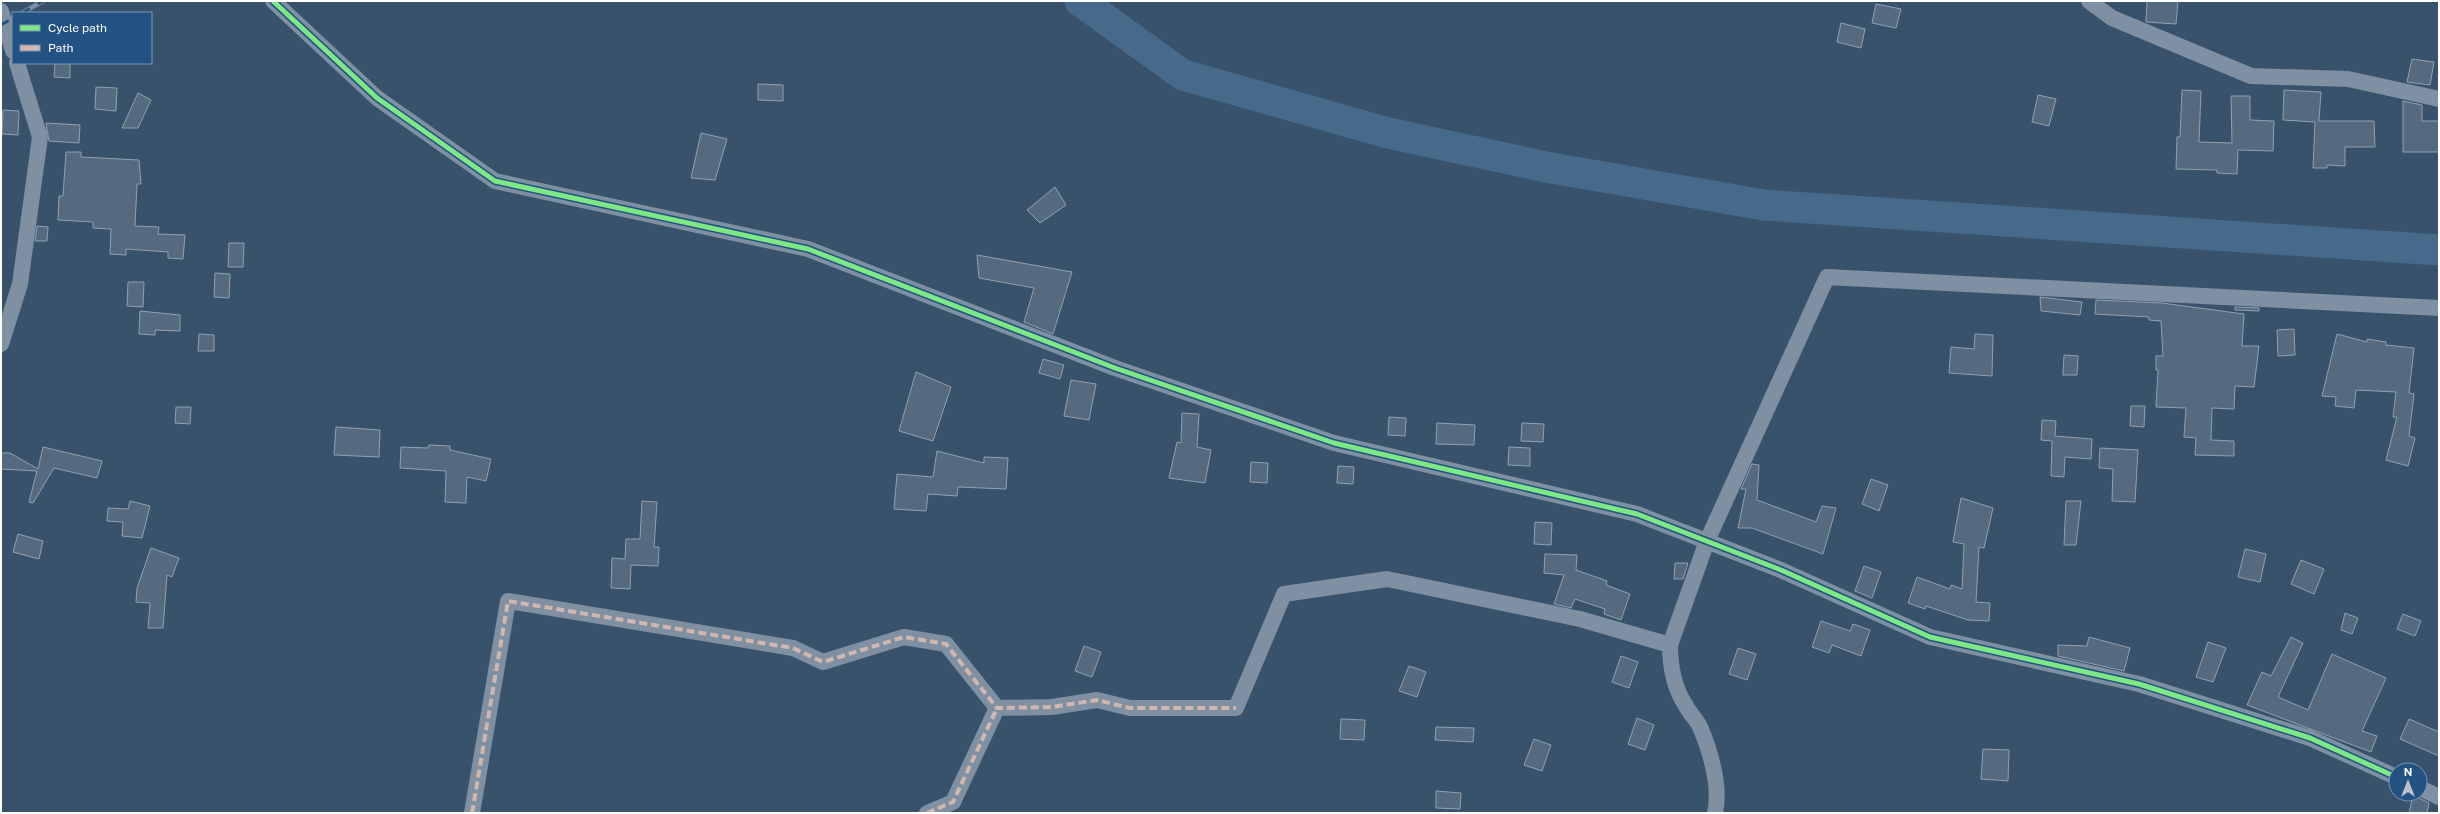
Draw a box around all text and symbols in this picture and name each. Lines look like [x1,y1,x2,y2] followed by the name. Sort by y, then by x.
[12,12,152,64] legend
[48,21,107,35] text: Cycle path
[48,41,74,55] text: Path
[2388,762,2428,802] north arrow
[2404,766,2412,778] text: N

